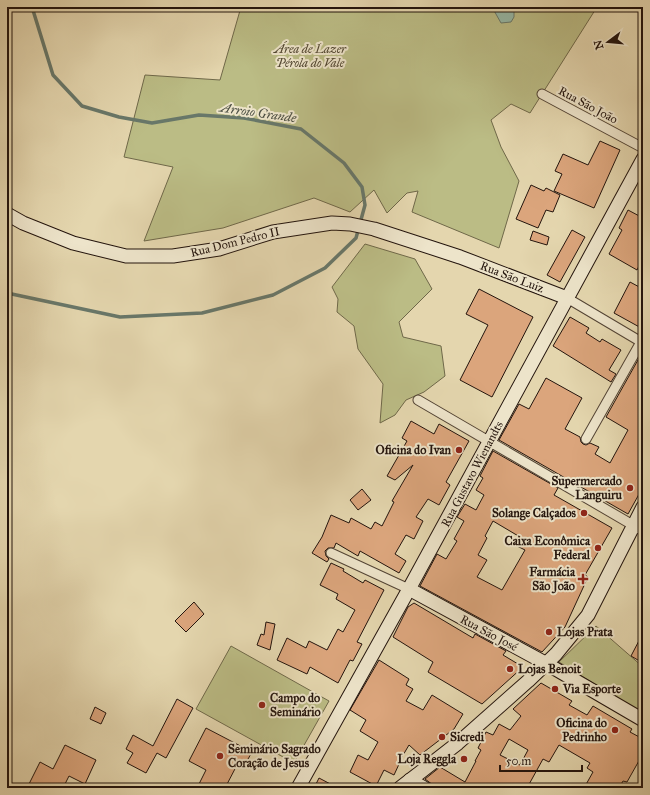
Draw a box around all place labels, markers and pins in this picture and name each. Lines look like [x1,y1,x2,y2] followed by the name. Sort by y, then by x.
[376,443,452,457] place label: Oficina do Ivan
[454,445,464,455] marker: Oficina do Ivan
[551,474,623,503] place label: Supermercado Languiru
[625,483,635,493] marker: Supermercado Languiru
[492,506,577,521] place label: Solange Calçados
[579,508,589,518] marker: Solange Calçados
[505,534,591,562] place label: Caixa Econômica Federal
[593,543,603,553] marker: Caixa Econômica Federal
[529,565,576,594] place label: Farmácia São João
[578,574,588,584] marker: Farmácia São João
[557,625,614,640] place label: Lojas Prata
[544,627,554,637] marker: Lojas Prata
[518,662,582,677] place label: Lojas Benoit
[505,664,515,674] marker: Lojas Benoit
[562,682,621,697] place label: Via Esporte
[550,684,560,694] marker: Via Esporte
[270,691,321,719] place label: Campo do Seminário
[257,700,267,710] marker: Campo do Seminário
[556,716,607,744] place label: Oficina do Pedrinho
[610,725,620,735] marker: Oficina do Pedrinho
[450,730,485,744] place label: Sicredi
[437,732,447,742] marker: Sicredi
[228,742,321,771] place label: Seminário Sagrado Coração de Jesus
[215,751,225,761] marker: Seminário Sagrado Coração de Jesus
[398,752,457,767] place label: Loja Reggla
[459,754,469,764] marker: Loja Reggla

